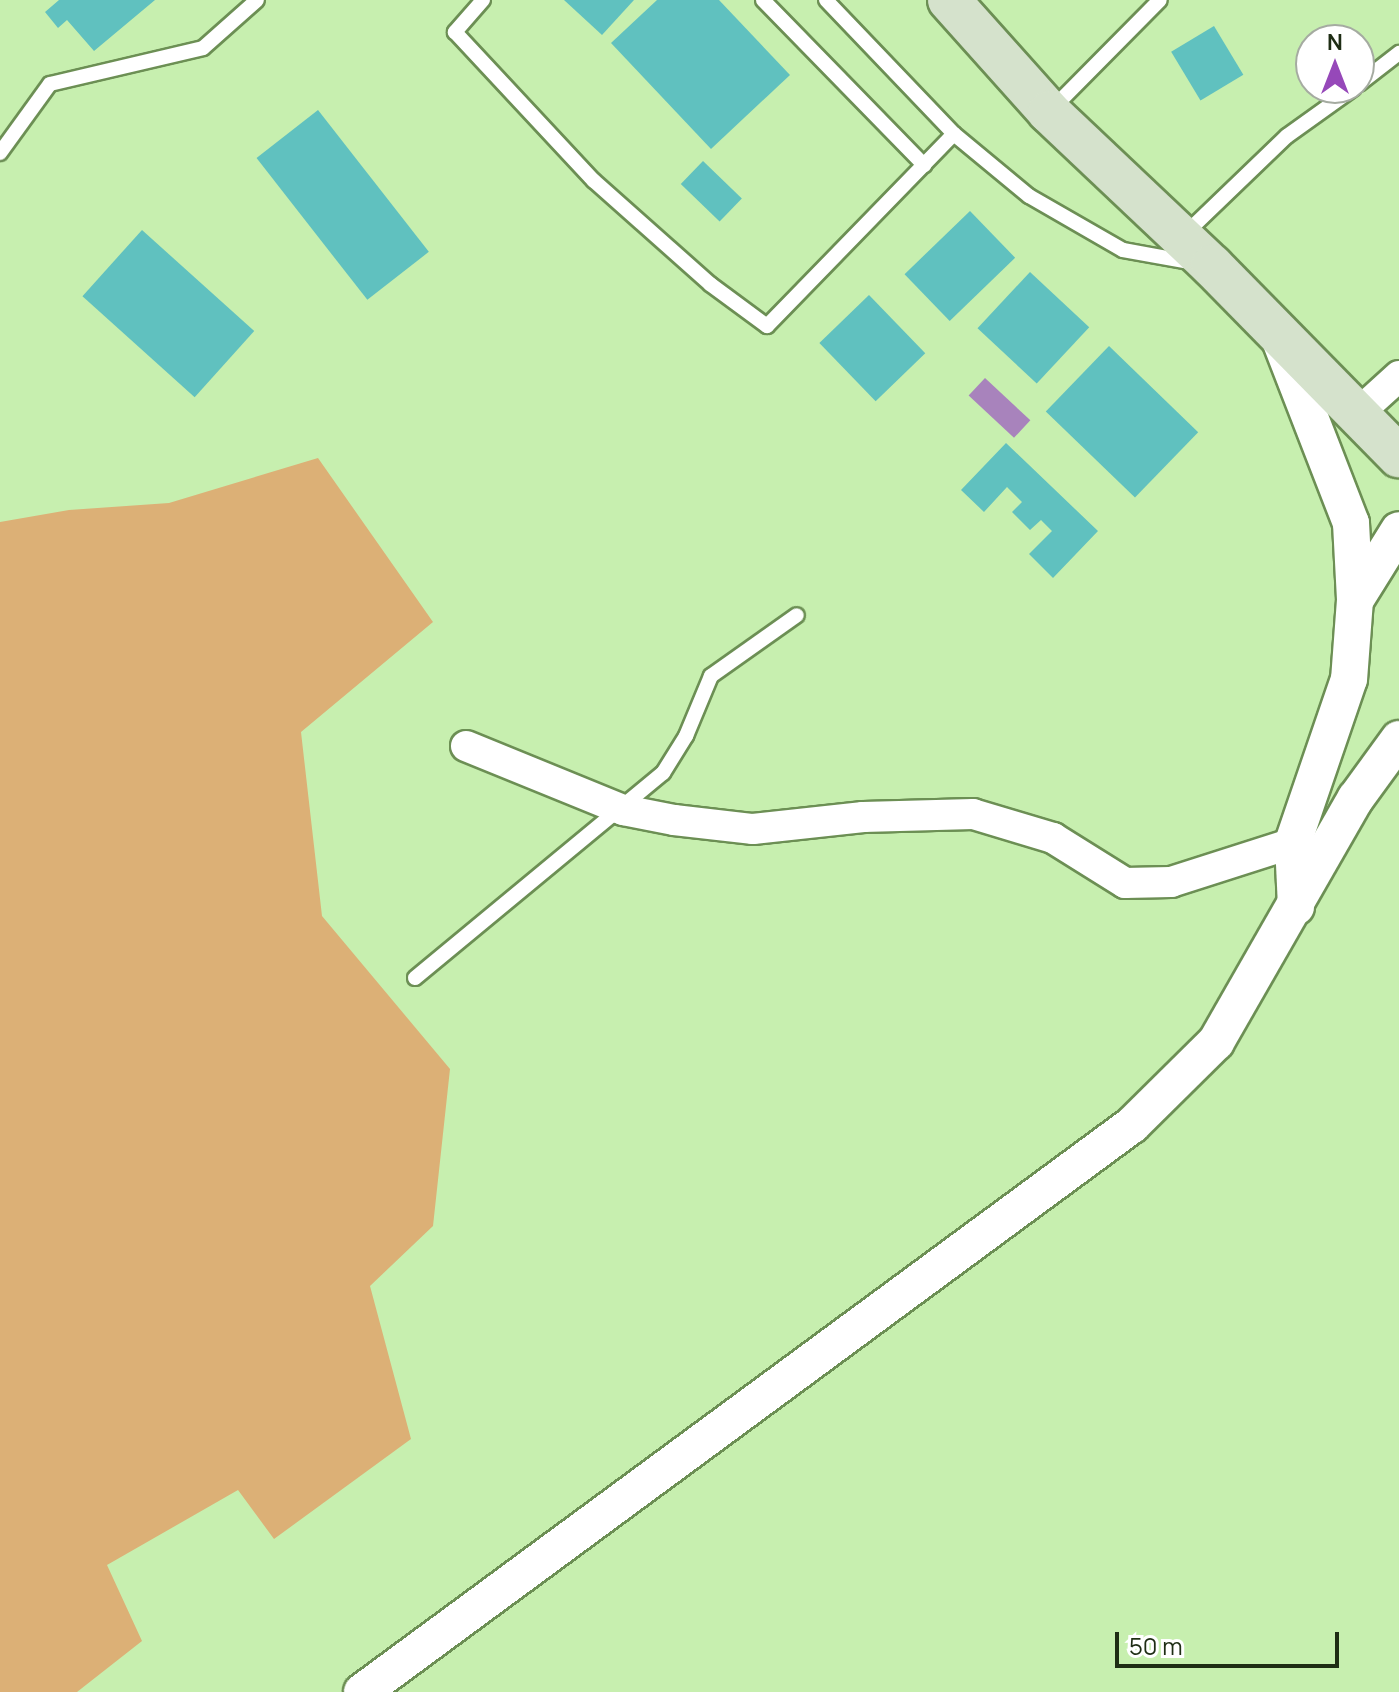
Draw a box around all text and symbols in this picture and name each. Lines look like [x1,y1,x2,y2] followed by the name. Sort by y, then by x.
[1295,24,1375,104] north arrow
[1327,27,1343,57] text: N
[1119,1616,1343,1666] scale bar
[1129,1629,1183,1662] text: 50 m

